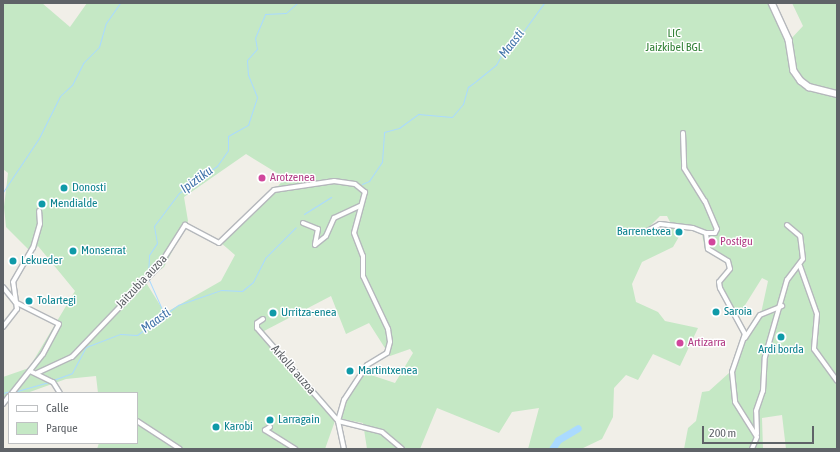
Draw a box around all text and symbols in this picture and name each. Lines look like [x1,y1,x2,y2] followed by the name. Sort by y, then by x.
[496,27,528,61] water label: Maasti
[646,27,702,55] park label: LIC Jaizkibel BGL
[178,163,216,197] water label: Ipiztiku
[270,171,315,185] place label: Arotzenea
[257,173,267,183] marker: Arotzenea
[72,181,106,195] place label: Donosti
[59,183,69,193] marker: Donosti
[50,197,98,211] place label: Mendialde
[37,199,47,209] marker: Mendialde
[617,225,671,239] place label: Barrenetxea
[674,227,684,237] marker: Barrenetxea
[720,235,753,249] place label: Postigu
[707,237,717,247] marker: Postigu
[81,244,126,258] place label: Monserrat
[68,246,78,256] marker: Monserrat
[113,252,171,312] street label: Jaitzubia auzoa
[21,254,62,268] place label: Lekueder
[8,256,18,266] marker: Lekueder
[37,294,76,308] place label: Tolartegi
[24,296,34,306] marker: Tolartegi
[138,305,174,337] water label: Maasti
[724,305,752,319] place label: Saroia
[281,306,337,320] place label: Urritza-enea
[711,307,721,317] marker: Saroia
[268,308,278,318] marker: Urritza-enea
[776,332,786,342] marker: Ardi borda
[688,336,726,350] place label: Artizarra
[675,338,685,348] marker: Artizarra
[268,342,318,398] street label: Arkolla auzoa
[758,343,804,357] place label: Ardi borda
[358,364,418,378] place label: Martintxenea
[345,366,355,376] marker: Martintxenea
[8,392,138,444] legend
[46,401,69,415] text: Calle
[278,413,320,427] place label: Larragain
[265,415,275,425] marker: Larragain
[704,418,816,444] scale bar
[224,420,253,434] place label: Karobi
[46,421,78,435] text: Parque
[211,422,221,432] marker: Karobi
[709,426,736,440] text: 200 m

